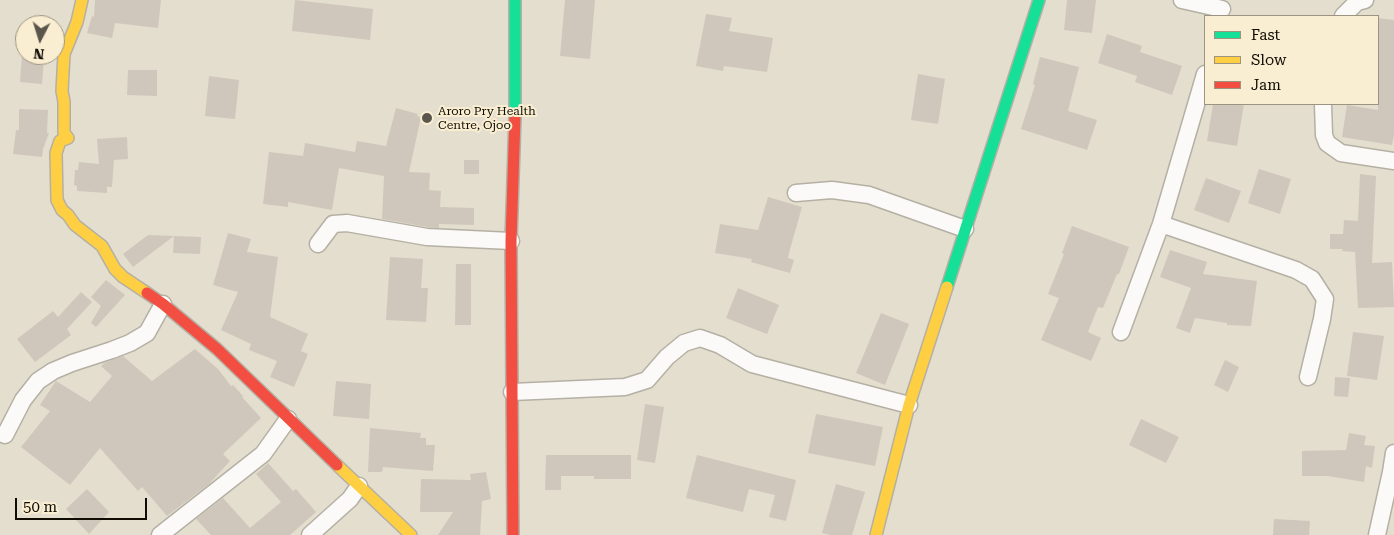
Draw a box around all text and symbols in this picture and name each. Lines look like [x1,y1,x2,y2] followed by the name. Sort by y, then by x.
[15,15,65,65] north arrow
[1204,15,1379,105] legend
[1251,26,1280,44] text: Fast
[33,46,45,62] text: N
[1251,51,1286,69] text: Slow
[1251,76,1281,94] text: Jam
[438,104,536,132] place label: Aroro Pry Health Centre, Ojoo
[420,111,434,125] marker: Aroro Pry Health Centre, Ojoo
[18,488,150,520] scale bar
[23,498,57,516] text: 50 m

